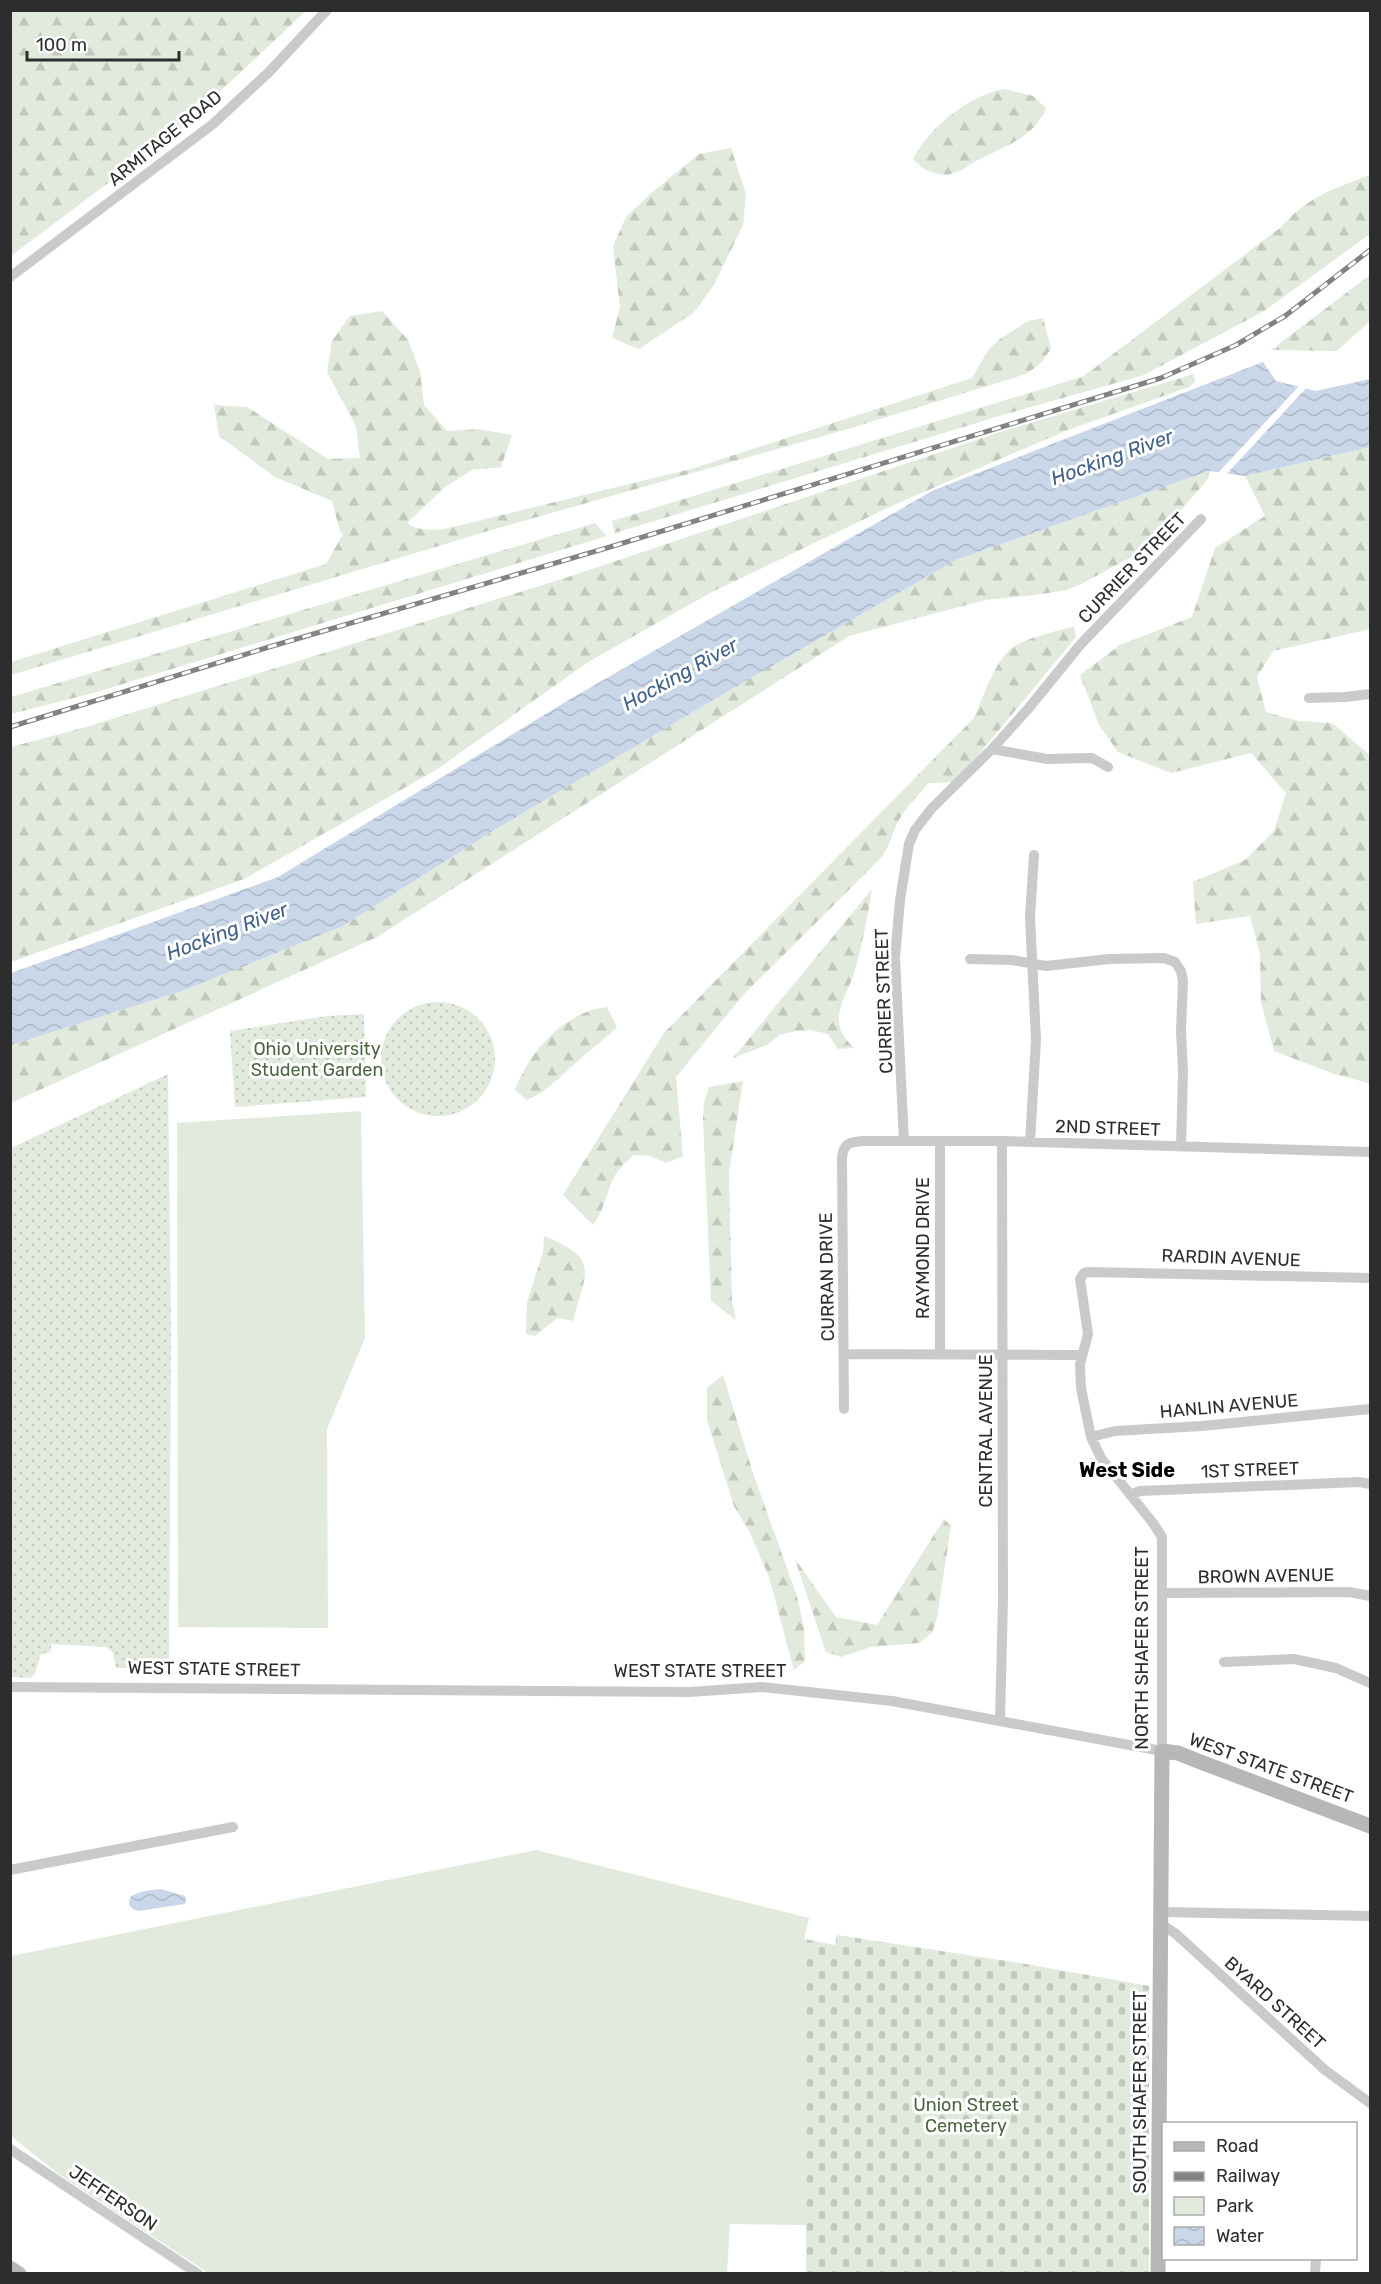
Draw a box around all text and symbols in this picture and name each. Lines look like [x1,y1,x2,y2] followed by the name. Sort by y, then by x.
[27,24,178,62] scale bar
[36,34,87,56] text: 100 m
[104,85,226,191] street label: ARMITAGE ROAD
[1048,423,1178,490] water label: Hocking River
[1073,508,1191,628] street label: CURRIER STREET
[618,632,743,716] water label: Hocking River
[163,896,292,965] water label: Hocking River
[870,928,898,1074] street label: CURRIER STREET
[251,1038,383,1081] park label: Ohio University Student Garden
[1055,1115,1161,1141] street label: 2ND STREET
[912,1177,934,1319] street label: RAYMOND DRIVE
[815,1212,839,1342] street label: CURRAN DRIVE
[1161,1245,1301,1271] street label: RARDIN AVENUE
[975,1354,997,1508] street label: CENTRAL AVENUE
[1159,1389,1299,1423] street label: HANLIN AVENUE
[1200,1457,1300,1483] street label: 1ST STREET
[1079,1458,1175,1482] district label: West Side
[1131,1546,1153,1750] street label: NORTH SHAFER STREET
[1198,1564,1334,1588] street label: BROWN AVENUE
[127,1656,301,1682] street label: WEST STATE STREET
[614,1660,786,1682] street label: WEST STATE STREET
[1186,1728,1356,1808] street label: WEST STATE STREET
[1220,1952,1330,2054] street label: BYARD STREET
[1129,1991,1151,2193] street label: SOUTH SHAFER STREET
[913,2094,1019,2137] park label: Union Street Cemetery
[1162,2122,1357,2260] legend
[1216,2135,1259,2157] text: Road
[65,2160,161,2236] street label: JEFFERSON
[1216,2165,1280,2187] text: Railway
[1216,2195,1254,2217] text: Park
[1216,2225,1264,2247] text: Water

